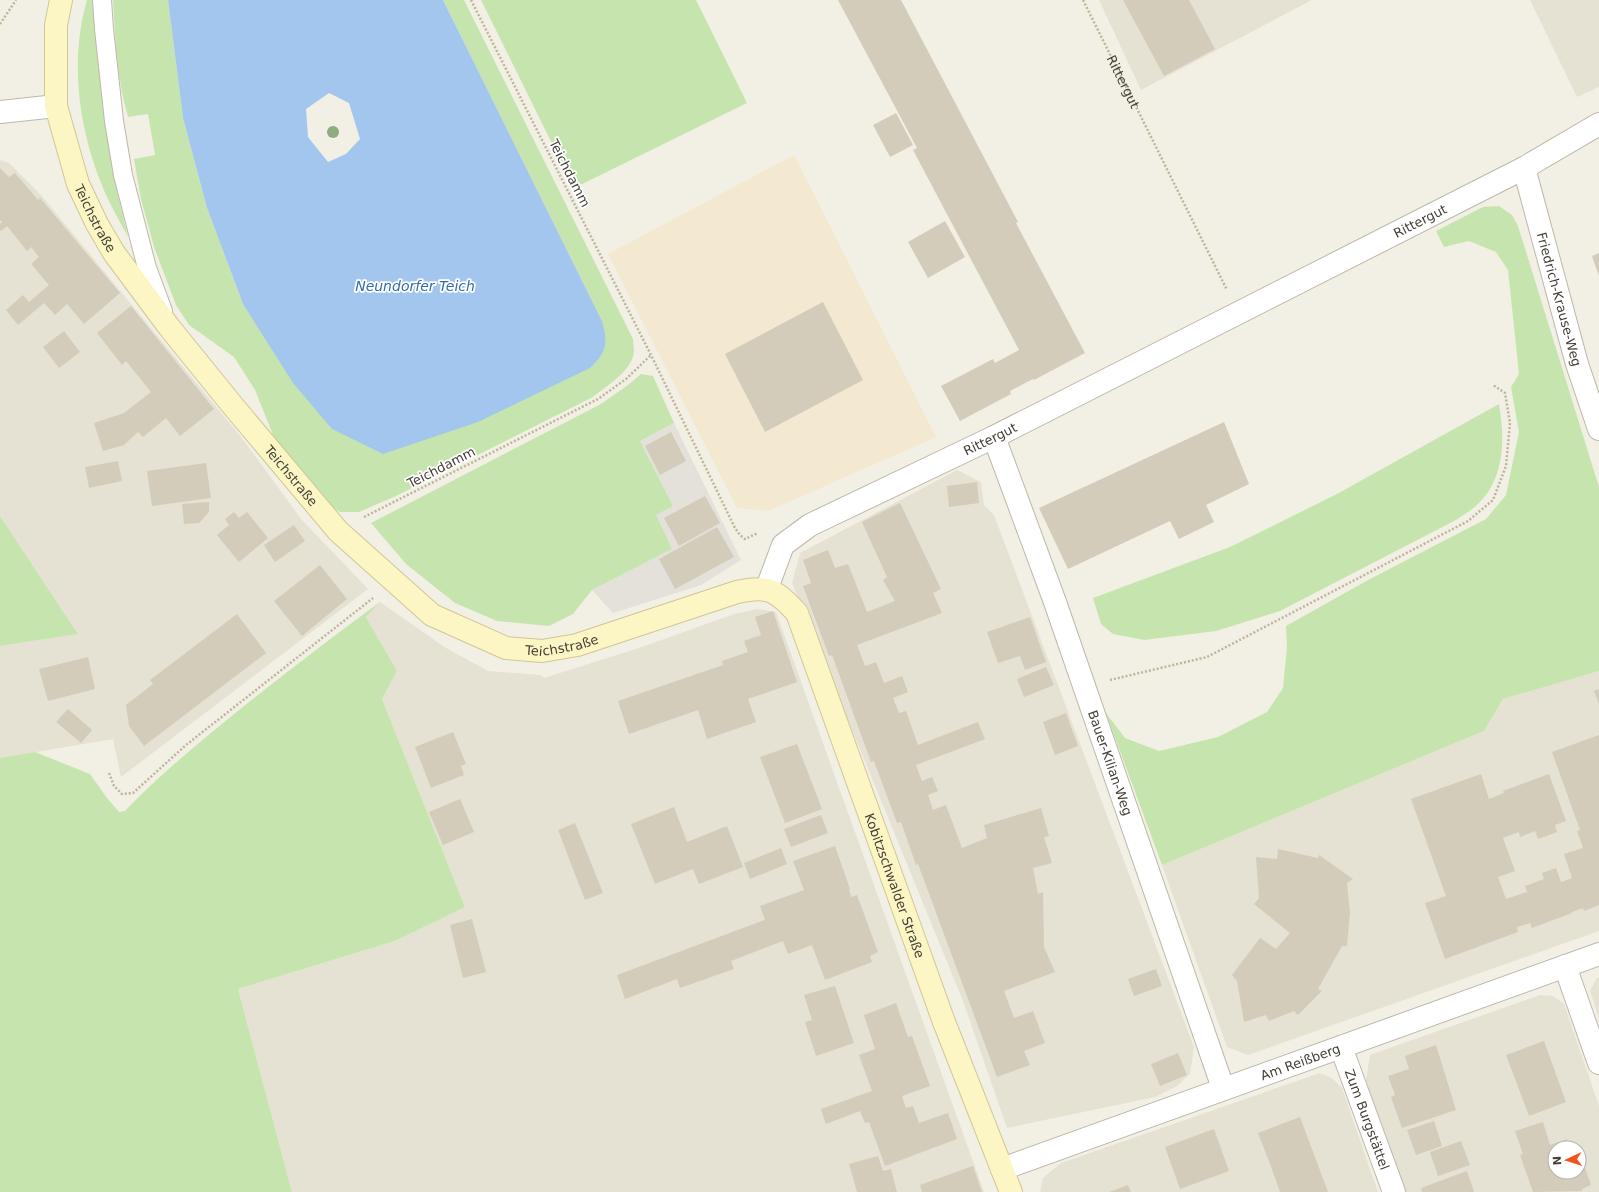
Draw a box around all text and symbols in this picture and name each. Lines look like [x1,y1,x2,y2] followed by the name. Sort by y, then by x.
[1103,53,1143,111] street label: Rittergut
[546,136,593,210] street label: Teichdamm
[71,181,119,255] street label: Teichstraße
[1391,202,1449,241] street label: Rittergut
[1534,231,1584,368] street label: Friedrich-Krause-Weg
[355,278,475,294] water label: Neundorfer Teich
[961,420,1019,459] street label: Rittergut
[261,442,321,509] street label: Teichstraße
[404,444,478,491] street label: Teichdamm
[524,631,600,659] street label: Teichstraße
[1085,708,1135,818] street label: Bauer-Kilian-Weg
[862,811,927,960] street label: Kobitzschwalder Straße
[1259,1041,1342,1083] street label: Am Reißberg
[1342,1067,1392,1172] street label: Zum Burgstättel
[1547,1140,1587,1180] north arrow
[1551,1156,1564,1166] text: N

